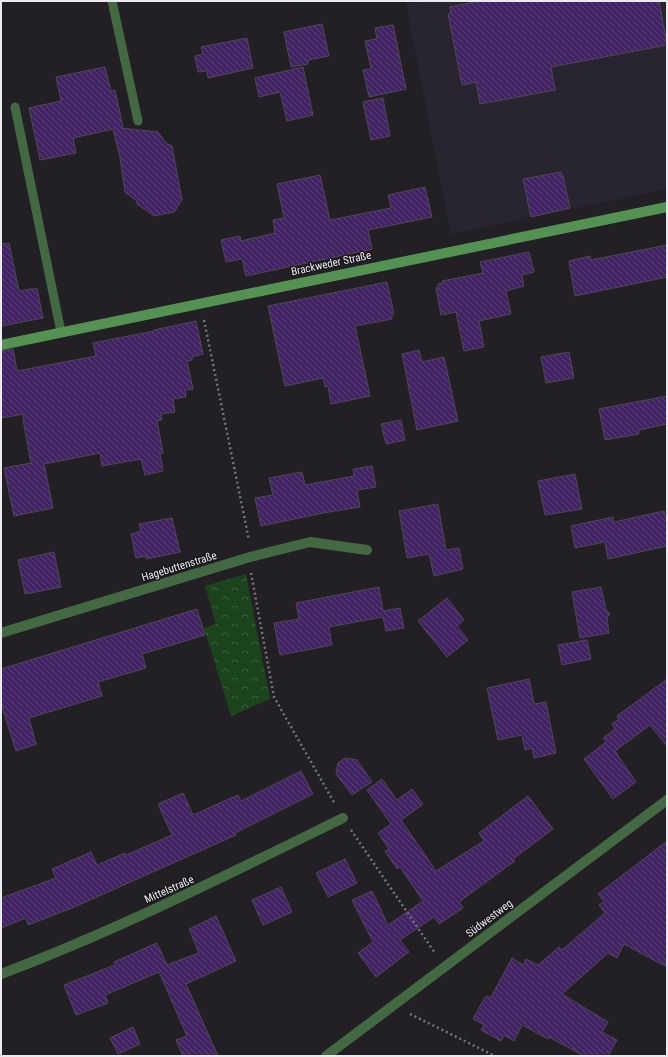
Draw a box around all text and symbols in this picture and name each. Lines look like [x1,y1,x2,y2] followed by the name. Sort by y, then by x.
[290,249,372,278] street label: Brackweder Straße
[140,549,218,584] street label: Hagebuttenstraße
[143,873,196,906] street label: Mittelstraße
[464,897,515,940] street label: Südwestweg

